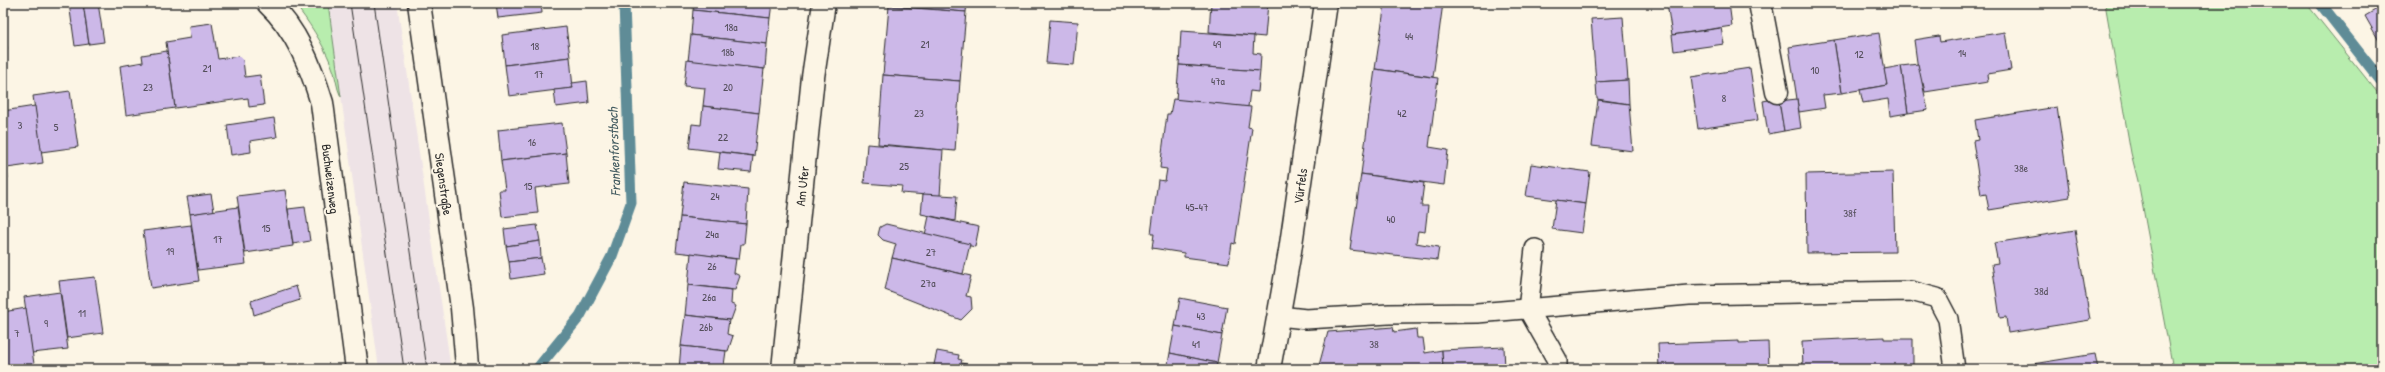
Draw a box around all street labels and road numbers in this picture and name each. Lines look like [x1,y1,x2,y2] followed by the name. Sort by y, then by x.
[318,143,344,215] street label: Buchweizenweg
[431,152,457,216] street label: Siegenstraße
[791,165,813,207] street label: Am Ufer
[1289,167,1311,205] street label: Vürfels

